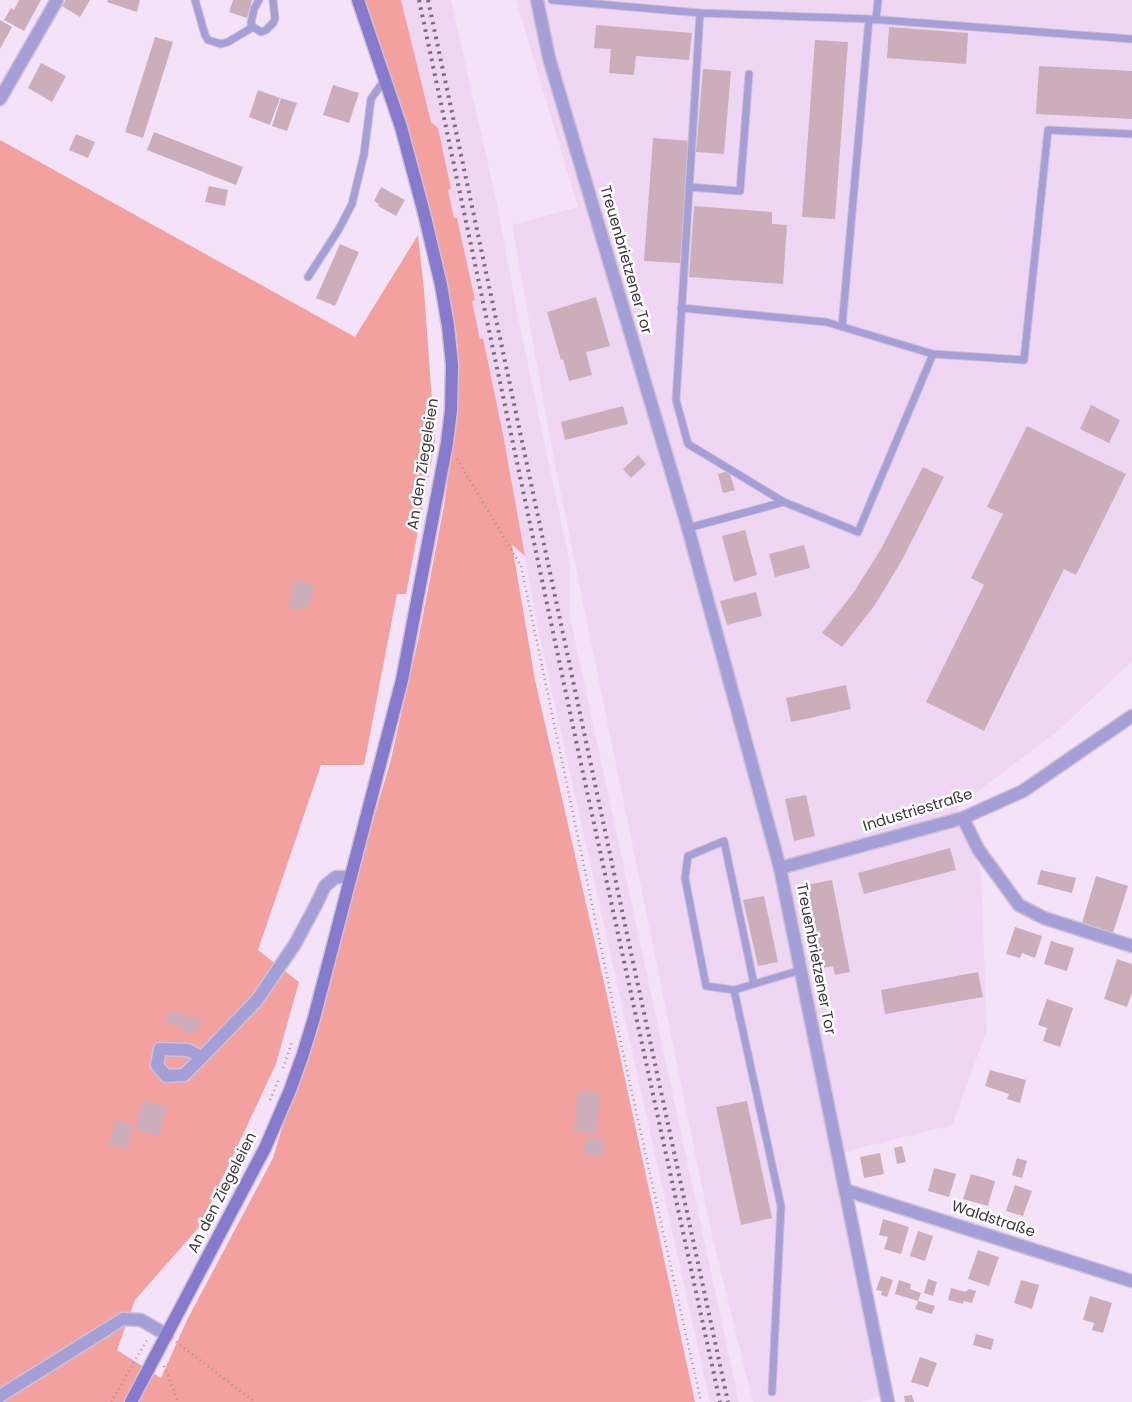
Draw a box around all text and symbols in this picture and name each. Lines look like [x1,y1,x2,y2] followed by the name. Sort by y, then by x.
[595,184,655,336] street label: Treuenbrietzener Tor
[405,397,443,531] street label: An den Ziegeleien
[861,786,975,836] street label: Industriestraße
[792,882,838,1036] street label: Treuenbrietzener Tor
[185,1130,261,1256] street label: An den Ziegeleien
[949,1198,1037,1242] street label: Waldstraße

